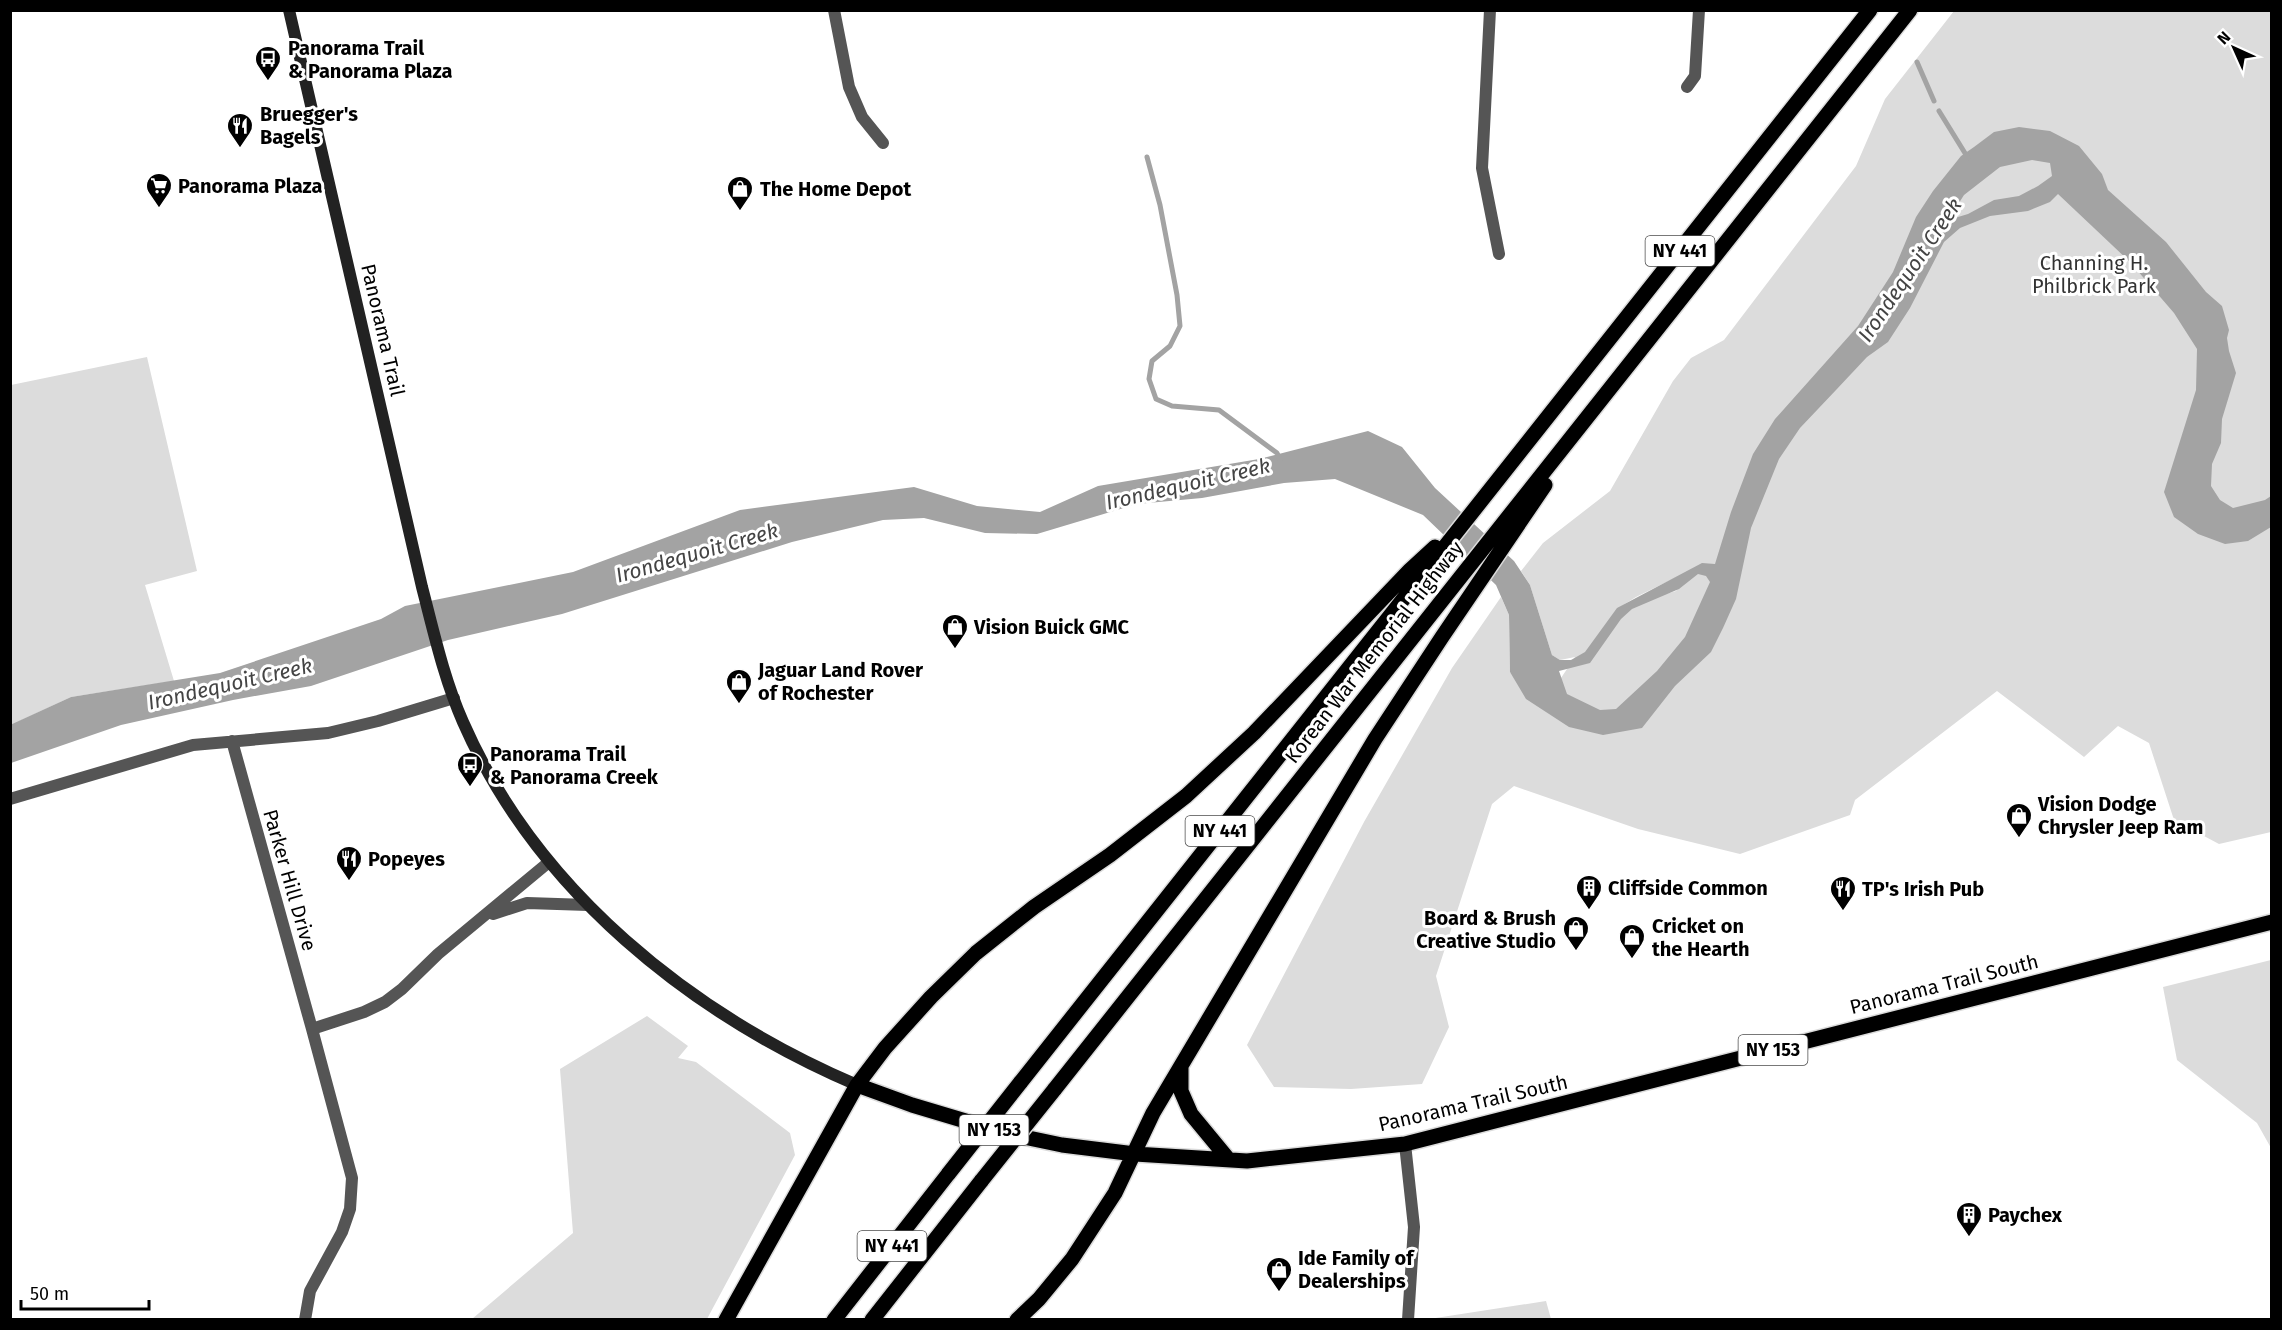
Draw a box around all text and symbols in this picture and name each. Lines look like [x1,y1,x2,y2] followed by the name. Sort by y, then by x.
[2204,18,2264,78] north arrow
[2213,27,2234,48] text: N
[288,36,452,83] place label: Panorama Trail & Panorama Plaza
[253,44,283,82] bus stop icon: Panorama Trail & Panorama Plaza
[260,102,358,149] place label: Bruegger's Bagels
[225,111,255,149] restaurant icon: Bruegger's Bagels
[144,171,174,209] supermarket icon: Panorama Plaza
[178,174,322,198] place label: Panorama Plaza
[725,174,755,212] shop icon: The Home Depot
[760,177,911,201] place label: The Home Depot
[1852,193,1968,347] water label: Irondequoit Creek
[1646,236,1714,266] road number: NY 441
[2032,251,2157,298] park label: Channing H. Philbrick Park
[356,261,410,399] street label: Panorama Trail
[1103,452,1273,516] water label: Irondequoit Creek
[613,517,781,589] water label: Irondequoit Creek
[1280,536,1468,768] street label: Korean War Memorial Highway
[940,612,970,650] shop icon: Vision Buick GMC
[973,615,1129,639] place label: Vision Buick GMC
[145,652,315,716] water label: Irondequoit Creek
[757,658,924,705] place label: Jaguar Land Rover of Rochester
[724,667,754,705] shop icon: Jaguar Land Rover of Rochester
[490,742,659,789] place label: Panorama Trail & Panorama Creek
[455,750,485,788] bus stop icon: Panorama Trail & Panorama Creek
[2037,792,2203,839] place label: Vision Dodge Chrysler Jeep Ram
[2004,801,2034,839] shop icon: Vision Dodge Chrysler Jeep Ram
[258,806,322,954] street label: Parker Hill Drive
[1186,816,1254,846] road number: NY 441
[334,844,364,882] restaurant icon: Popeyes
[368,847,445,871] place label: Popeyes
[1574,873,1604,911] building icon: Cliffside Common
[1828,874,1858,912] restaurant icon: TP's Irish Pub
[1608,876,1768,900] place label: Cliffside Common
[1862,877,1984,901] place label: TP's Irish Pub
[1416,906,1556,953] place label: Board & Brush Creative Studio
[1561,914,1591,952] shop icon: Board & Brush Creative Studio
[1652,914,1749,961] place label: Cricket on the Hearth
[1617,922,1647,960] shop icon: Cricket on the Hearth
[1847,949,2041,1019] street label: Panorama Trail South
[1738,1035,1808,1065] road number: NY 153
[1376,1070,1570,1136] street label: Panorama Trail South
[960,1115,1028,1145] road number: NY 153
[1954,1200,1984,1238] building icon: Paychex
[1988,1203,2063,1227] place label: Paychex
[858,1231,926,1261] road number: NY 441
[1298,1246,1415,1293] place label: Ide Family of Dealerships
[1264,1255,1294,1293] shop icon: Ide Family of Dealerships
[21,1273,148,1311] scale bar
[30,1283,69,1305] text: 50 m

